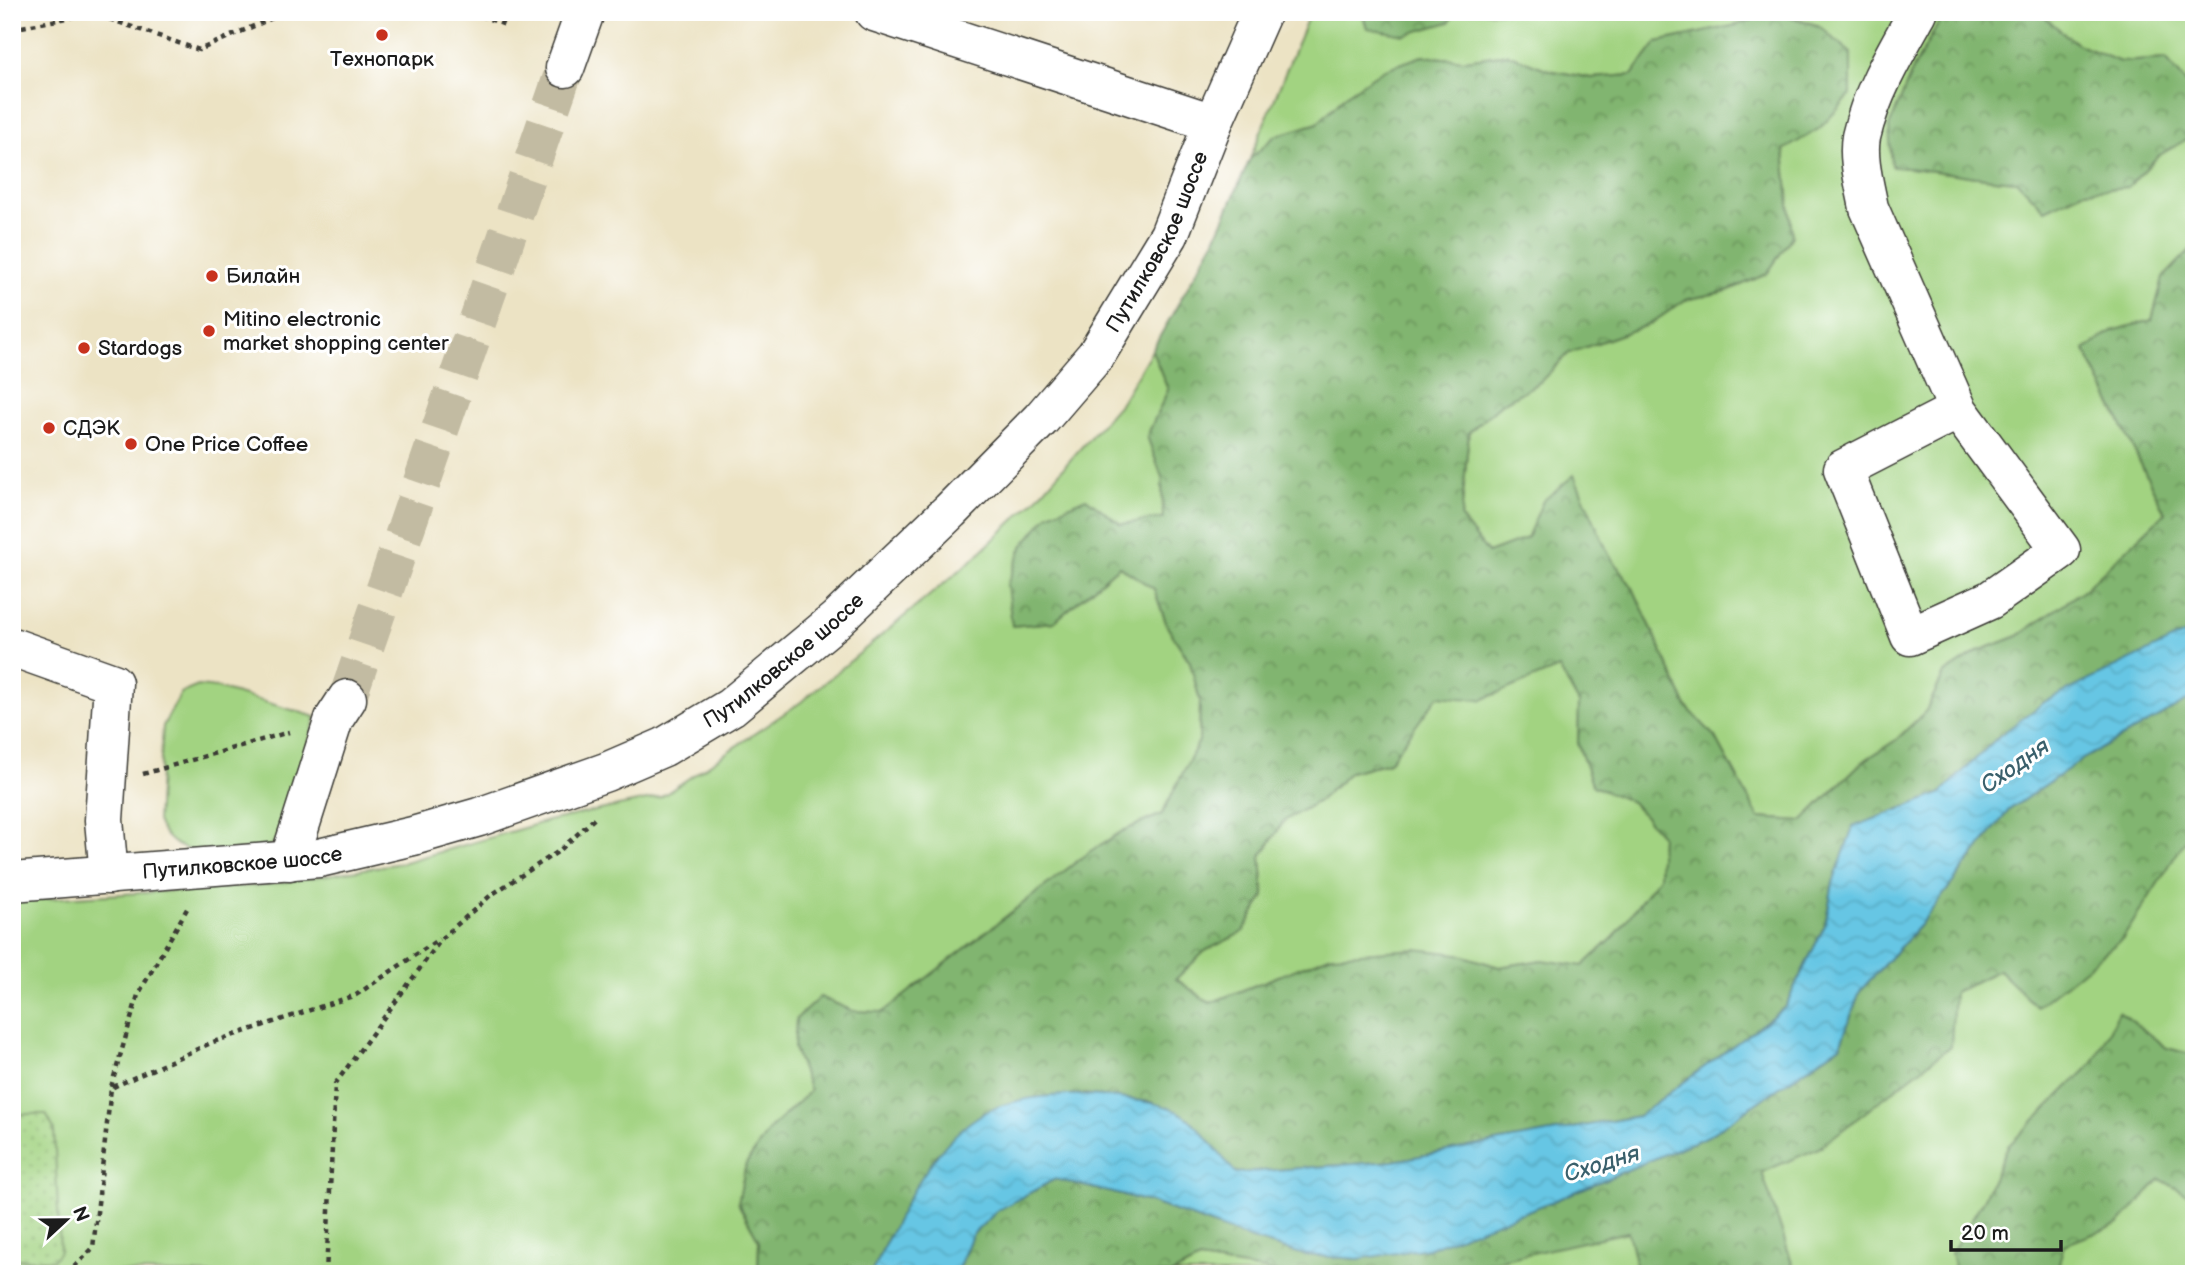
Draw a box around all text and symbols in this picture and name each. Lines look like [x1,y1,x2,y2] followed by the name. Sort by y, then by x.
[374,27,390,43] marker: Технопарк
[330,47,434,72] place label: Технопарк
[1100,147,1213,337] street label: Путилковское шоссе
[226,264,301,289] place label: Билайн
[204,268,220,284] marker: Билайн
[223,307,449,356] place label: Mitino electronic market shopping center
[201,323,217,339] marker: Mitino electronic market shopping center
[98,336,182,361] place label: Stardogs
[76,340,92,356] marker: Stardogs
[63,416,120,441] place label: СДЭК
[41,420,57,436] marker: СДЭК
[145,432,308,457] place label: One Price Coffee
[123,436,139,452] marker: One Price Coffee
[698,587,869,733] street label: Путилковское шоссе
[1975,732,2055,800] water label: Сходня
[141,840,345,884] street label: Путилковское шоссе
[1561,1139,1644,1189] water label: Сходня
[32,1184,102,1254] north arrow
[67,1203,94,1225] text: N
[1951,1209,2061,1253] scale bar
[1961,1221,2009,1246] text: 20 m

